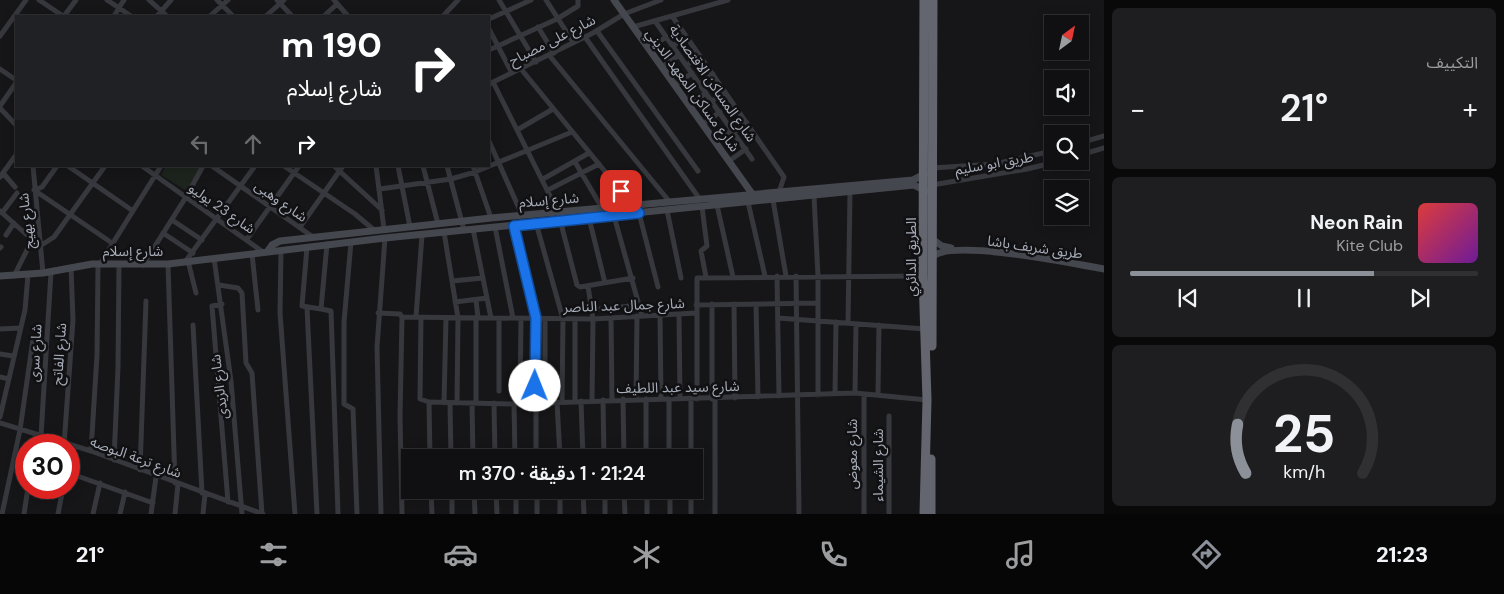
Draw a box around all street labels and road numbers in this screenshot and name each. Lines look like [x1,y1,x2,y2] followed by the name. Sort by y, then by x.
[506,10,599,71] street label: شارع على مصباح
[664,21,760,147] street label: شارع المساكن الاقتصادية
[640,25,744,157] street label: شارع مساكن المعهد الديني
[953,147,1035,181] street label: طريق ابو سليم
[250,176,311,227] street label: شارع وهبى
[184,178,259,239] street label: شارع 23 يوليو
[518,188,580,214] street label: شارع إسلام
[14,192,40,250] street label: شارع بهيج
[902,218,922,296] street label: الطريق الدائري
[986,231,1084,264] street label: طريق شريف باشا
[103,242,163,262] street label: شارع إسلام
[562,294,685,318] street label: شارع جمال عبد الناصر
[48,322,72,386] street label: شارع الفاتح
[24,323,48,383] street label: شارع سرى
[206,353,234,421] street label: شارع الزيدى
[616,377,740,399] street label: شارع سيد عبد اللطيف
[843,419,863,489] street label: شارع معوض
[869,428,889,502] street label: شارع الشيماء
[87,432,184,484] street label: شارع ترعة البوصه

